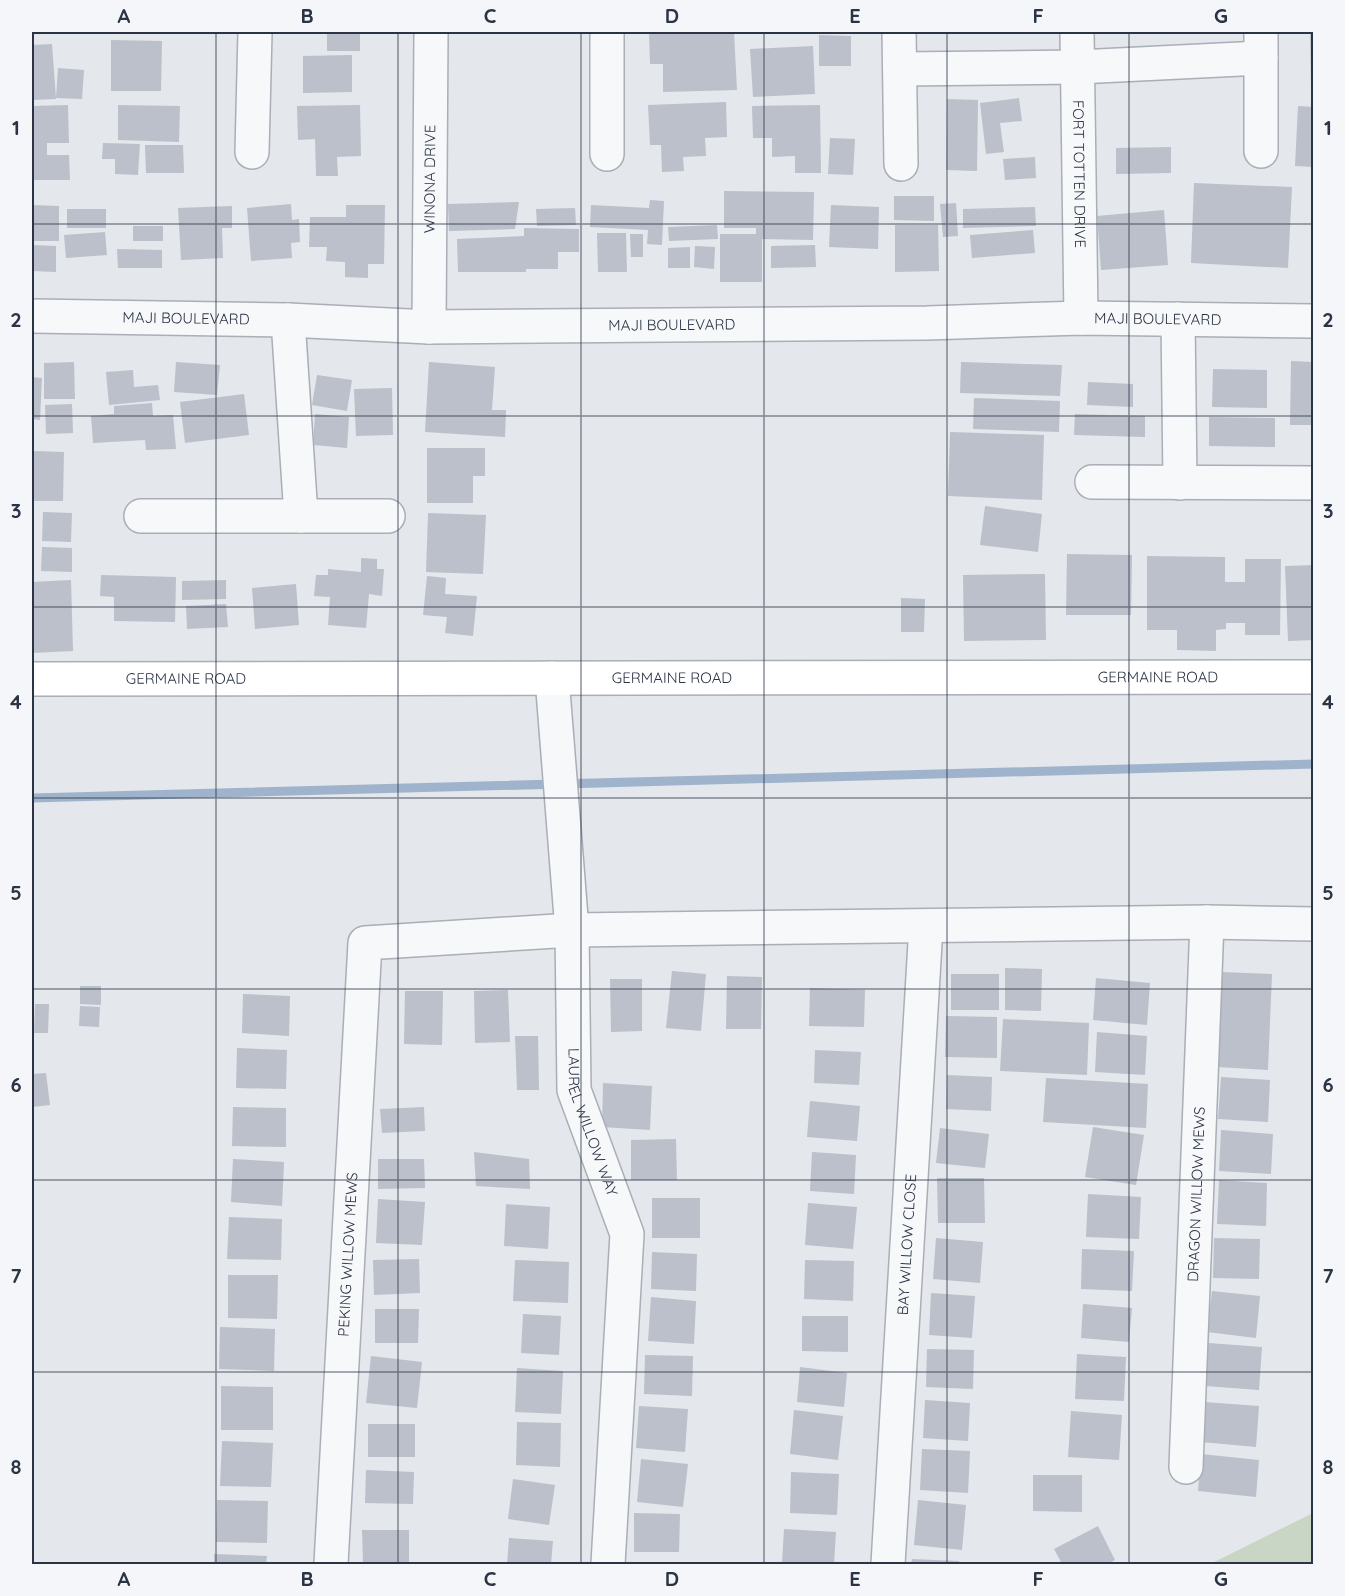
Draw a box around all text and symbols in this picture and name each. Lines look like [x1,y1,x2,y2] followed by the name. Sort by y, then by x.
[118,3,131,28] text: A
[300,3,314,28] text: B
[484,3,497,28] text: C
[665,3,679,28] text: D
[849,3,861,28] text: E
[1032,3,1044,28] text: F
[1214,3,1228,28] text: G
[1069,100,1090,248] street label: FORT TOTTEN DRIVE
[12,115,20,140] text: 1
[1324,115,1332,140] text: 1
[420,125,439,233] street label: WINONA DRIVE
[10,307,22,332] text: 2
[122,307,250,328] street label: MAJI BOULEVARD
[1322,307,1334,332] text: 2
[1094,308,1222,329] street label: MAJI BOULEVARD
[608,315,736,335] street label: MAJI BOULEVARD
[11,498,21,523] text: 3
[1323,498,1333,523] text: 3
[1098,667,1218,686] street label: GERMAINE ROAD
[612,668,732,687] street label: GERMAINE ROAD
[126,669,246,688] street label: GERMAINE ROAD
[10,689,22,714] text: 4
[1322,689,1334,714] text: 4
[10,880,22,905] text: 5
[1322,880,1334,905] text: 5
[564,1048,622,1199] street label: LAUREL WILLOW WAY
[10,1072,22,1097] text: 6
[1322,1072,1334,1097] text: 6
[1183,1106,1209,1282] street label: DRAGON WILLOW MEWS
[333,1172,361,1337] street label: PEKING WILLOW MEWS
[893,1173,920,1316] street label: BAY WILLOW CLOSE
[11,1263,22,1288] text: 7
[1323,1263,1334,1288] text: 7
[11,1454,22,1479] text: 8
[1323,1454,1334,1479] text: 8
[118,1566,131,1591] text: A
[300,1566,314,1591] text: B
[484,1566,497,1591] text: C
[665,1566,679,1591] text: D
[849,1566,861,1591] text: E
[1032,1566,1044,1591] text: F
[1214,1566,1228,1591] text: G

